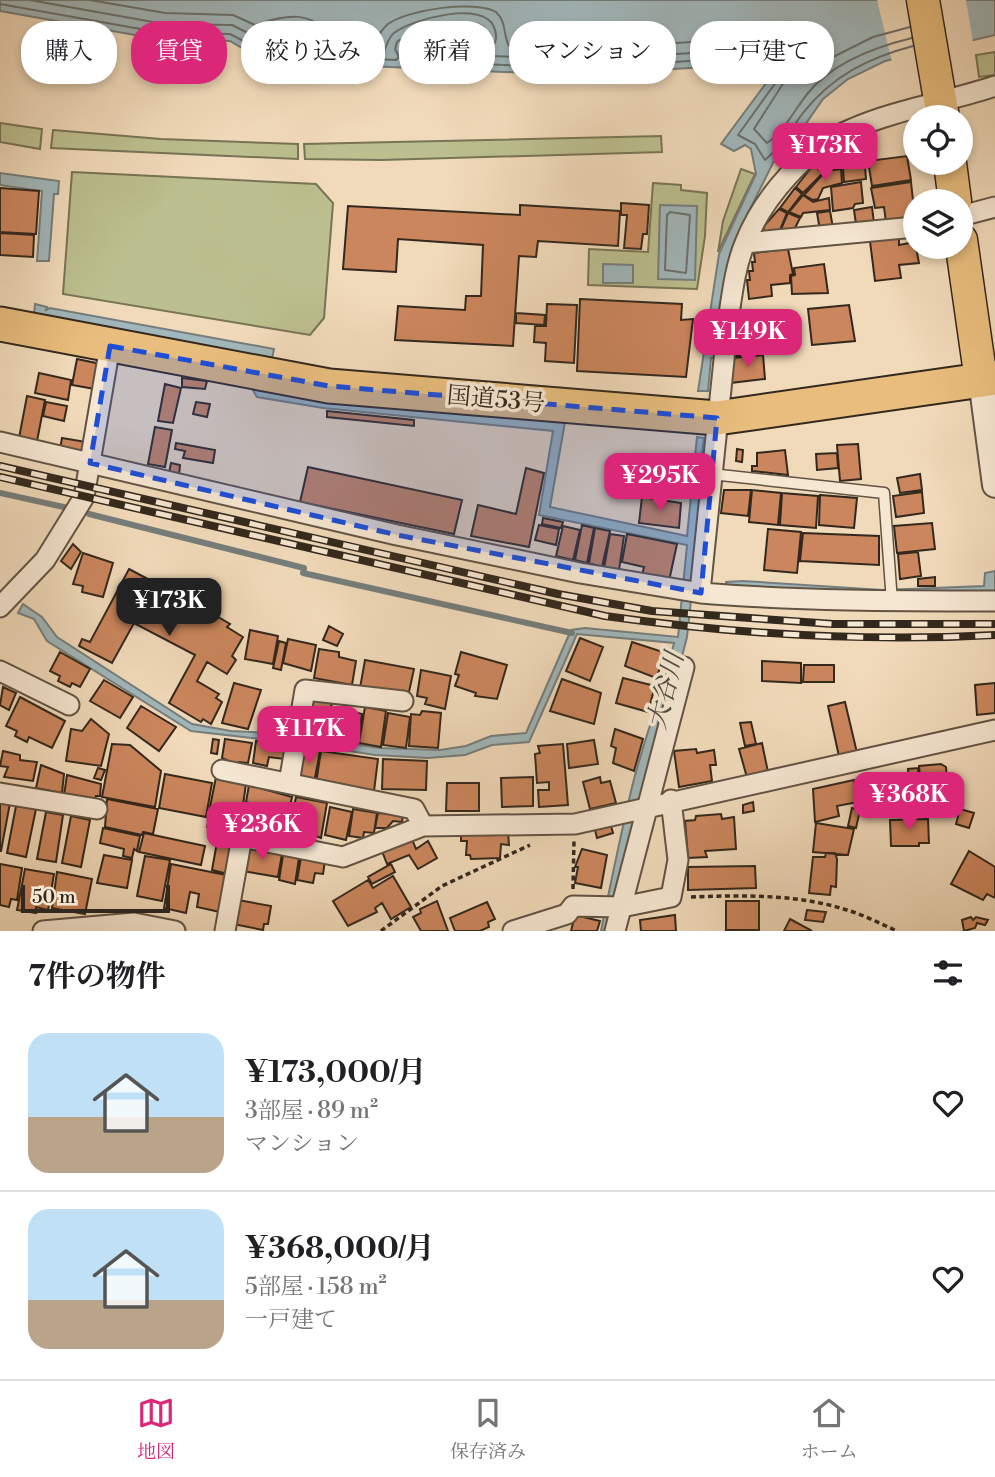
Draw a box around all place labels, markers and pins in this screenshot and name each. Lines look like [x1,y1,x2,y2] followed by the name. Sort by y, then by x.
[776,124,874,183] pin: ¥173K
[699,310,797,369] pin: ¥149K
[611,454,709,513] pin: ¥295K
[120,578,218,638] pin: ¥173K
[260,706,358,766] pin: ¥117K
[860,772,958,832] pin: ¥368K
[213,802,311,862] pin: ¥236K

